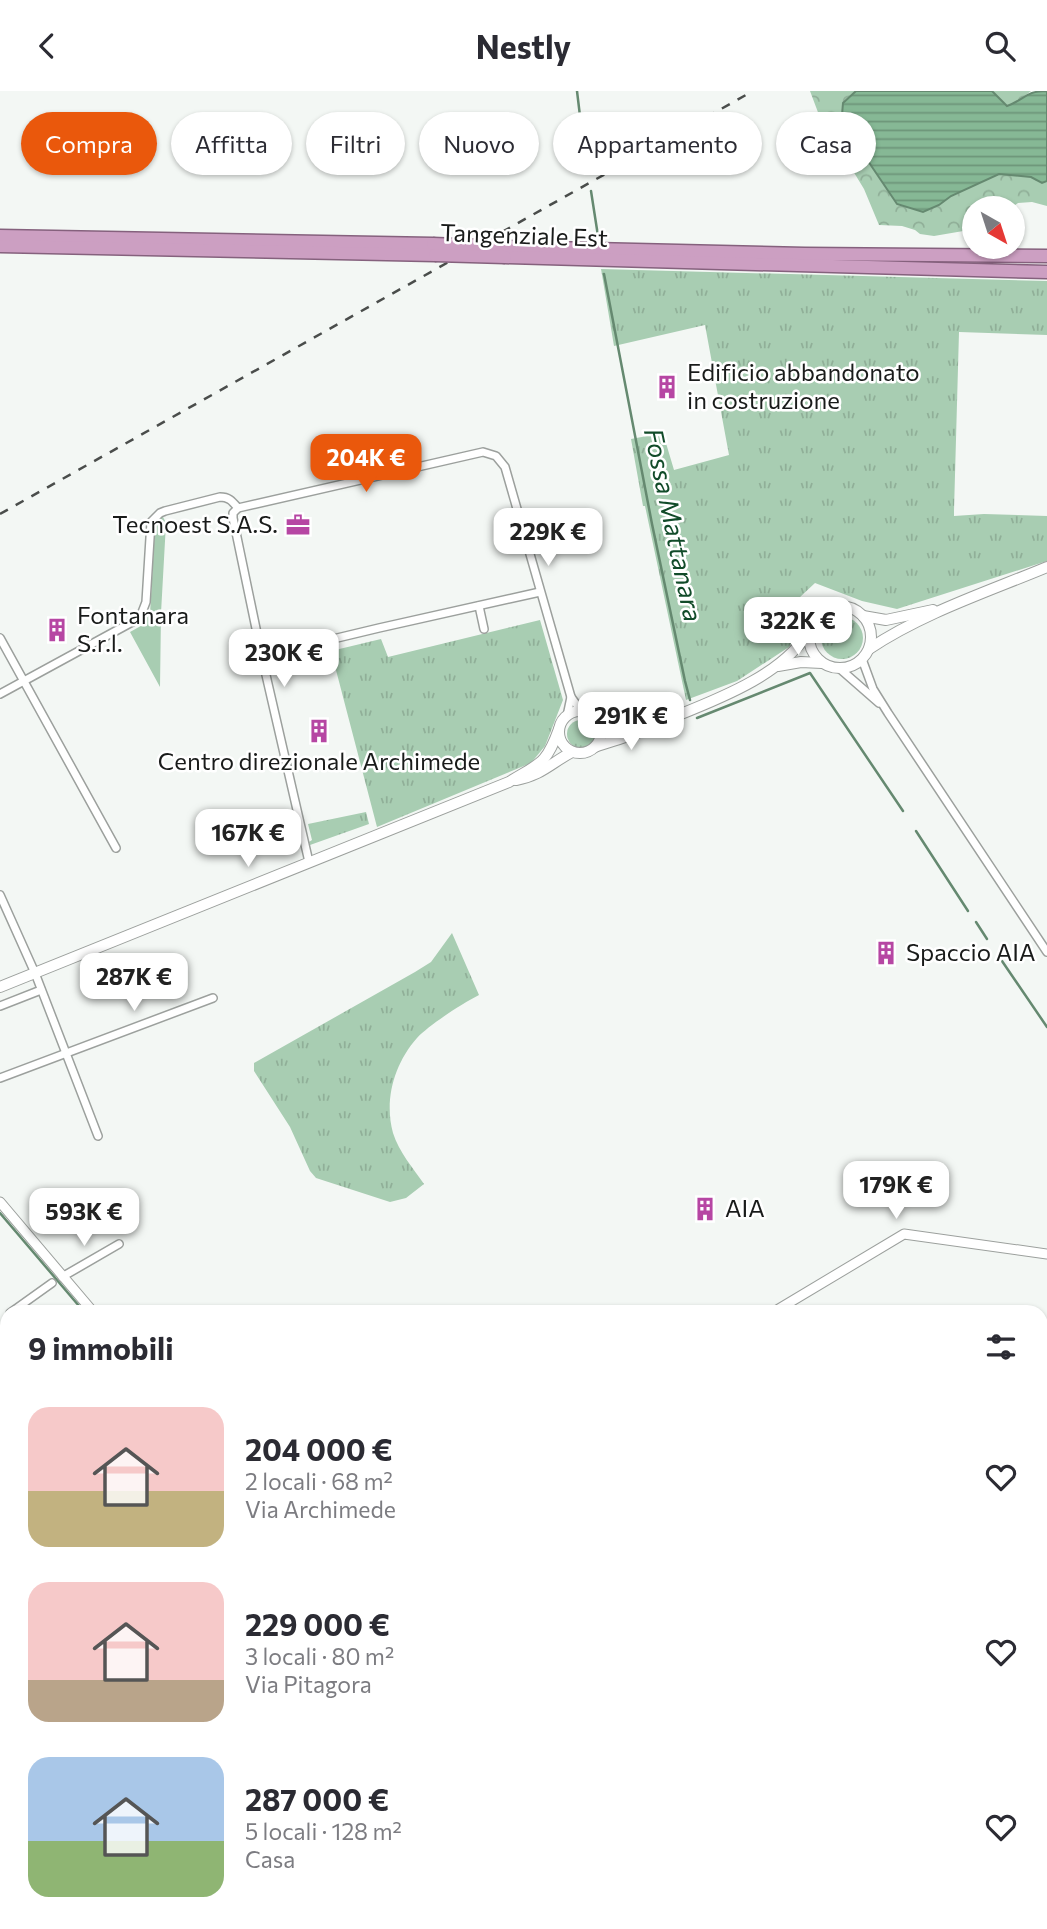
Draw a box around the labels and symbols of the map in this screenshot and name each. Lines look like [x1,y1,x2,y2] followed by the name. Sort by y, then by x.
[962,196,1026,259] north arrow
[440,217,609,252] street label: Tangenziale Est
[687,357,920,414] place label: Edificio abbandonato in costruzione
[653,373,681,401] building icon: Edificio abbandonato in costruzione
[639,425,710,624] water label: Fossa Mattanara
[309,435,423,494] pin: 204K €
[112,509,278,538] place label: Tecnoest S.A.S.
[491,509,605,568] pin: 229K €
[284,511,312,539] office icon: Tecnoest S.A.S.
[741,597,855,657] pin: 322K €
[77,600,189,657] place label: Fontanara S.r.l.
[43,616,71,644] building icon: Fontanara S.r.l.
[227,629,341,689] pin: 230K €
[574,693,688,752] pin: 291K €
[305,717,333,745] building icon: Centro direzionale Archimede
[158,746,480,775] place label: Centro direzionale Archimede
[191,809,305,869] pin: 167K €
[906,937,1036,966] place label: Spaccio AIA
[872,939,900,967] building icon: Spaccio AIA
[77,953,191,1013] pin: 287K €
[839,1161,953,1221] pin: 179K €
[27,1189,141,1248] pin: 593K €
[725,1193,765,1222] place label: AIA
[691,1195,719,1223] building icon: AIA

